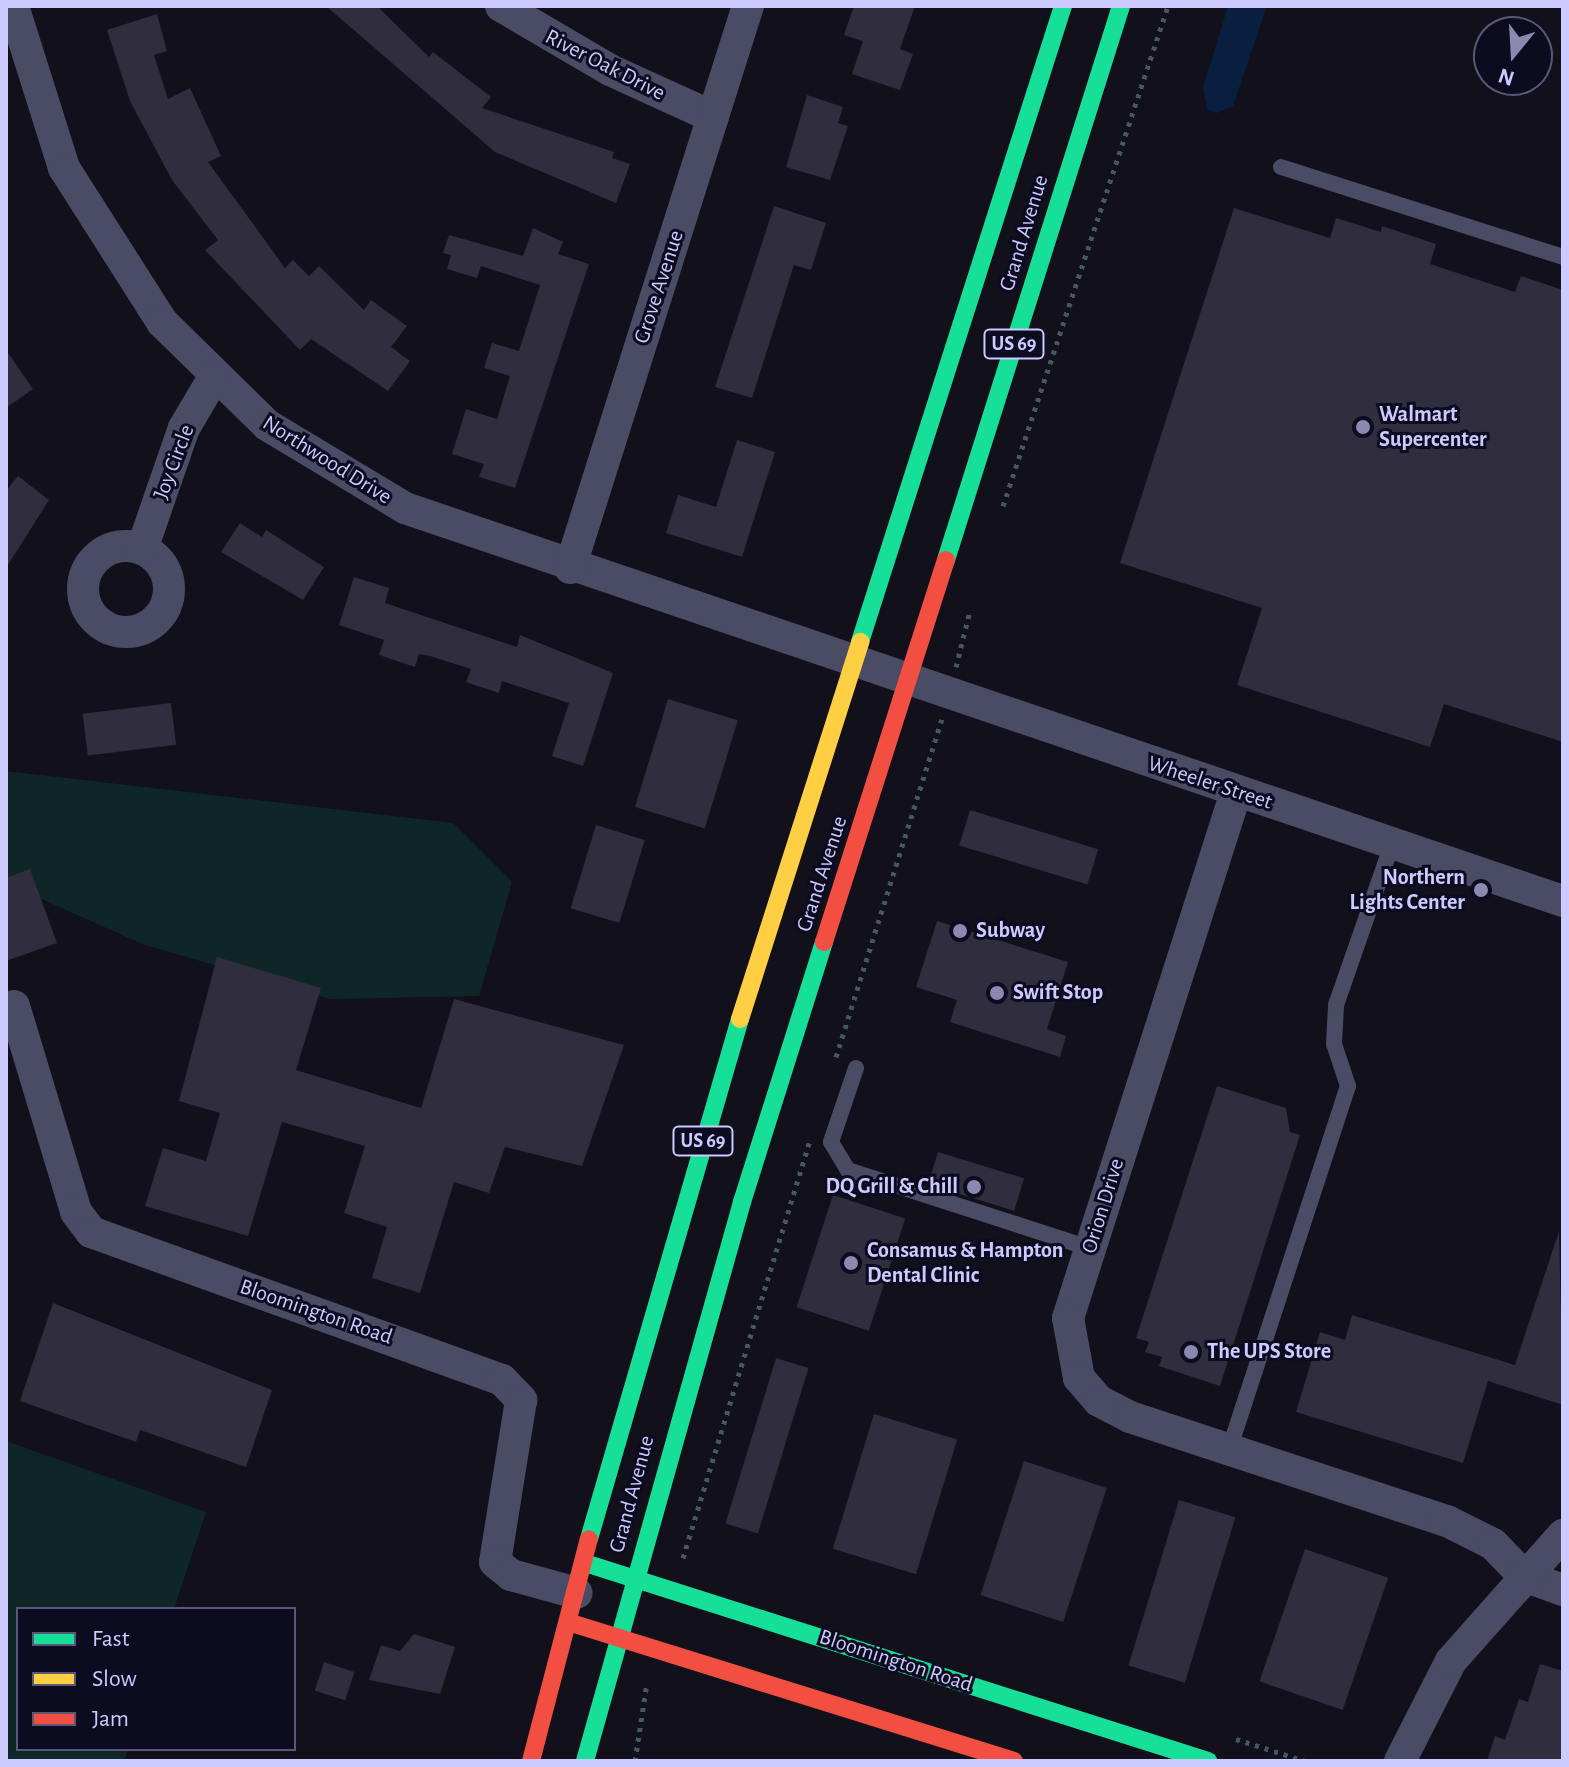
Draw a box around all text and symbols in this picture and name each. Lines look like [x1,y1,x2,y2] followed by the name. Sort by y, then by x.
[1473,16,1553,96] north arrow
[541,24,669,106] street label: River Oak Drive
[1496,64,1517,90] text: N
[994,172,1054,294] street label: Grand Avenue
[628,227,690,347] street label: Grove Avenue
[982,328,1046,360] road number: US 69
[1379,401,1487,452] place label: Walmart Supercenter
[258,410,396,510] street label: Northwood Drive
[1354,418,1372,436] marker: Walmart Supercenter
[148,421,200,503] street label: Joy Circle
[1144,750,1276,816] street label: Wheeler Street
[791,813,853,935] street label: Grand Avenue
[1349,864,1465,916] place label: Northern Lights Center
[1472,881,1490,899] marker: Northern Lights Center
[976,918,1045,944] place label: Subway
[951,922,969,940] marker: Subway
[1013,980,1103,1006] place label: Swift Stop
[988,984,1006,1002] marker: Swift Stop
[671,1125,735,1157] road number: US 69
[1076,1155,1130,1257] street label: Orion Drive
[826,1174,958,1200] place label: DQ Grill & Chill
[965,1178,983,1196] marker: DQ Grill & Chill
[867,1237,1063,1288] place label: Consamus & Hampton Dental Clinic
[842,1254,860,1272] marker: Consamus & Hampton Dental Clinic
[236,1274,396,1350] street label: Bloomington Road
[1207,1339,1331,1365] place label: The UPS Store
[1182,1343,1200,1361] marker: The UPS Store
[604,1433,660,1555] street label: Grand Avenue
[16,1607,296,1751] legend
[816,1624,976,1698] street label: Bloomington Road
[92,1627,129,1651] text: Fast
[92,1667,137,1691] text: Slow
[92,1707,129,1731] text: Jam

